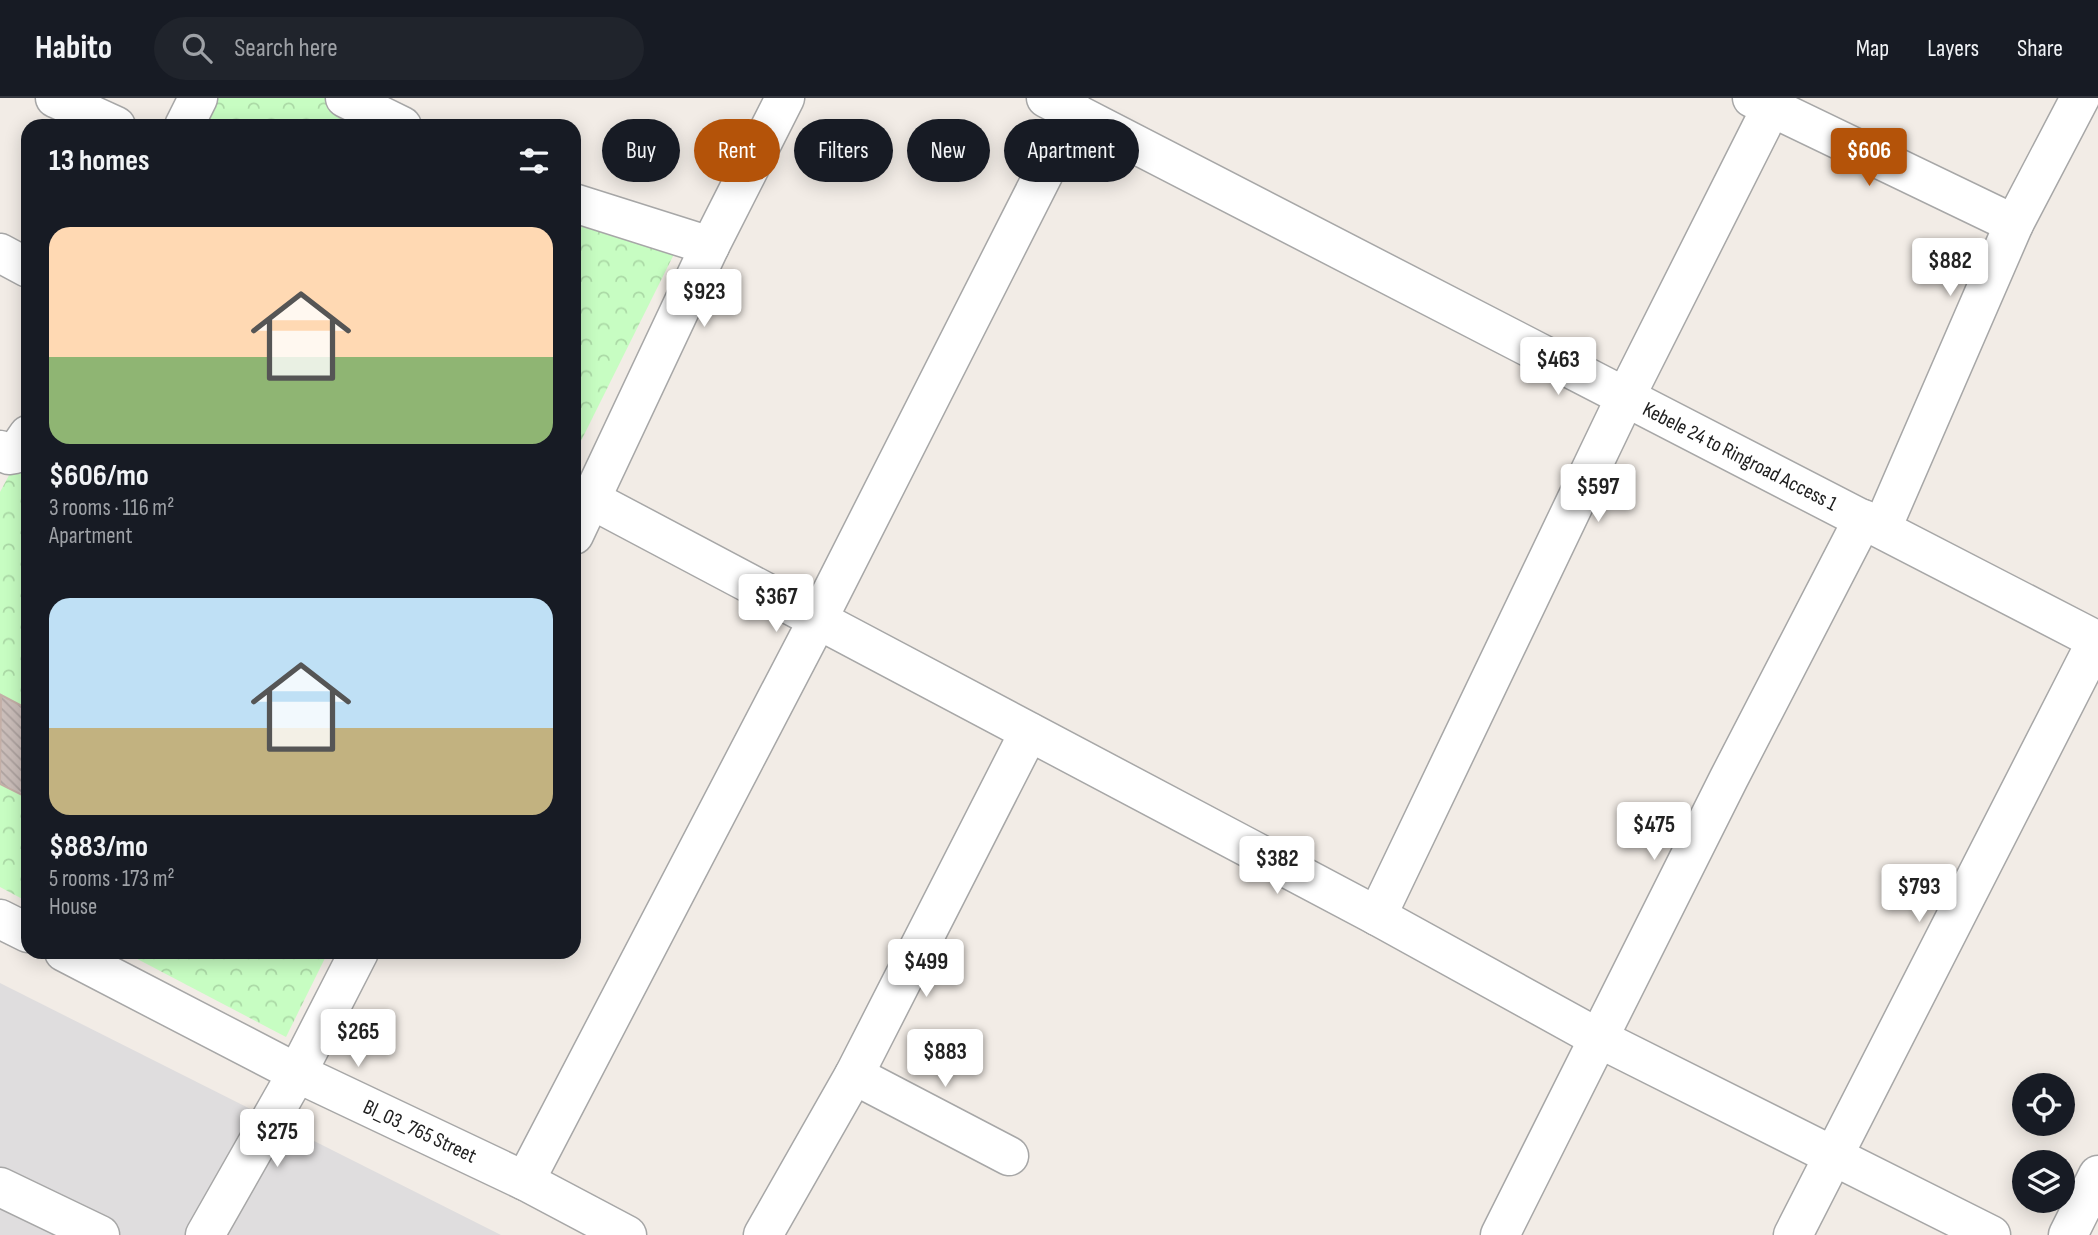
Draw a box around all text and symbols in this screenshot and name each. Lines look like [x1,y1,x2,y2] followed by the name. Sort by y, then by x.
[154,17,644,80] search box
[35,28,112,68] text: Habito
[178,29,216,67] icon: search
[234,33,338,64] text: Search here
[1856,34,1889,63] text: Map
[1927,34,1979,63] text: Layers
[2017,34,2063,63] text: Share
[602,119,680,182] chip: Buy
[694,119,780,182] chip: Rent
[794,119,893,182] chip: Filters
[907,119,990,182] chip: New
[1004,119,1139,182] chip: Apartment
[1828,129,1910,188] pin: $606
[1847,137,1891,165] text: $606
[515,142,553,180] icon: filters
[49,143,150,179] text: 13 homes
[1909,238,1991,298] pin: $882
[1928,247,1972,275] text: $882
[663,270,745,329] pin: $923
[238,273,364,399] icon: home
[682,278,726,306] text: $923
[1517,338,1599,397] pin: $463
[1536,346,1580,374] text: $463
[1638,397,1842,517] street label: Kebele 24 to Ringroad Access 1
[49,458,149,494] text: $606/mo
[1557,464,1639,524] pin: $597
[1577,473,1619,501] text: $597
[49,494,174,522] text: 3 rooms · 116 m²
[49,522,133,550] text: Apartment
[735,574,817,634] pin: $367
[755,583,797,611] text: $367
[238,644,364,770] icon: home
[1613,802,1695,862] pin: $475
[1633,811,1675,839] text: $475
[49,829,148,865] text: $883/mo
[1236,836,1318,896] pin: $382
[1255,845,1299,873] text: $382
[1878,864,1960,924] pin: $793
[49,865,175,893] text: 5 rooms · 173 m²
[1898,873,1941,901] text: $793
[49,893,97,921] text: House
[885,940,967,999] pin: $499
[904,948,948,976] text: $499
[317,1010,399,1069] pin: $265
[337,1018,379,1046] text: $265
[904,1030,986,1089] pin: $883
[923,1038,967,1066] text: $883
[2012,1073,2075,1213] map controls
[2012,1073,2075,1136] button: locate
[359,1094,480,1169] street label: Bl_03_765 Street
[236,1110,318,1169] pin: $275
[256,1118,298,1146] text: $275
[2012,1150,2075,1213] button: layers

